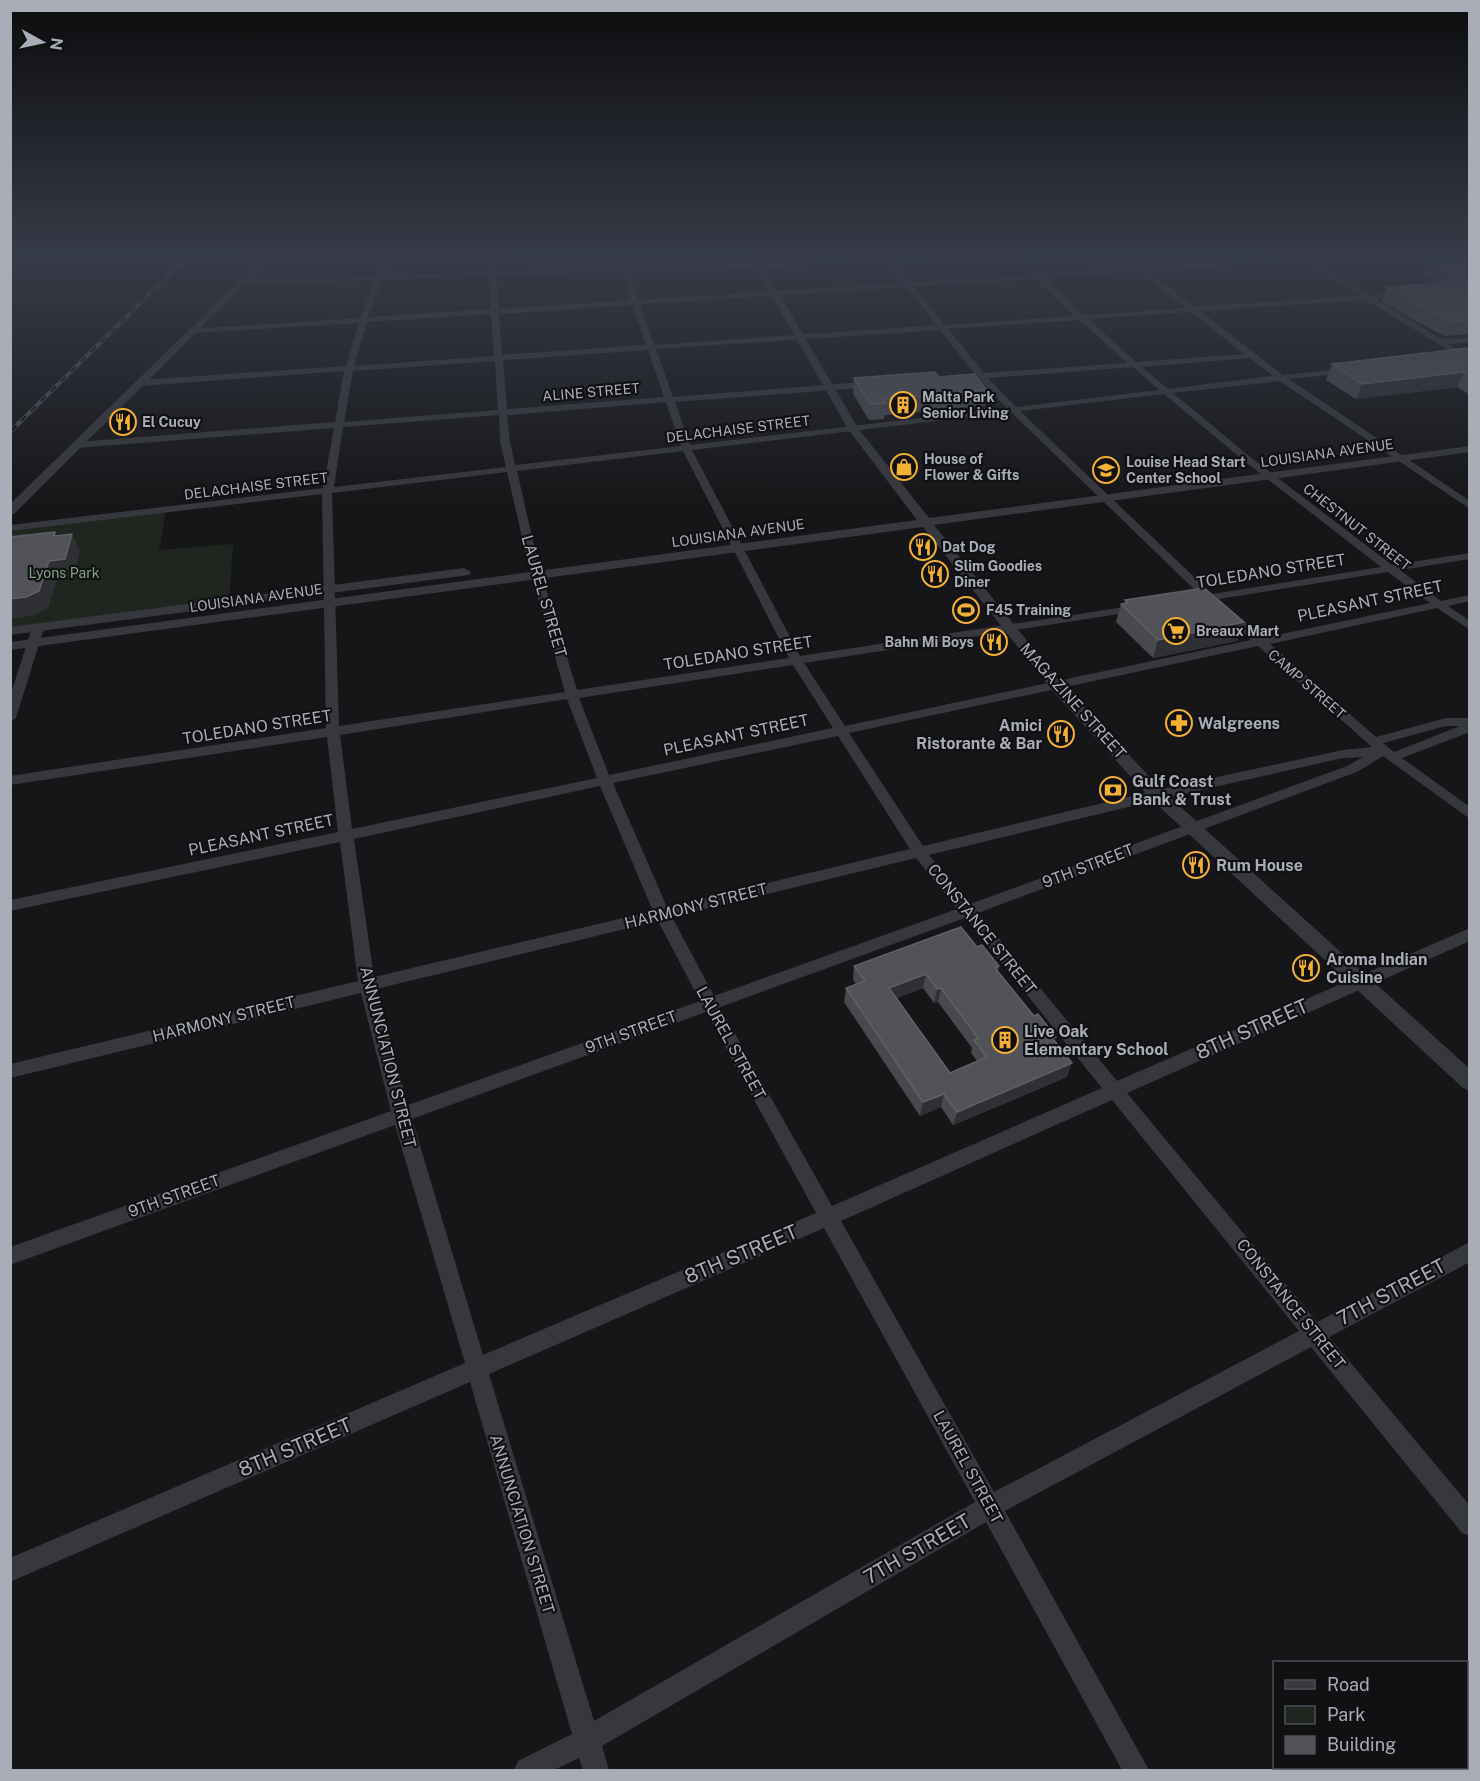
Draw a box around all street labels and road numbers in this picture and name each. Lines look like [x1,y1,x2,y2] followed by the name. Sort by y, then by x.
[542,380,640,404] street label: ALINE STREET
[665,412,811,446] street label: DELACHAISE STREET
[1259,436,1395,470] street label: LOUISIANA AVENUE
[183,469,329,503] street label: DELACHAISE STREET
[1300,480,1414,574] street label: CHESTNUT STREET
[670,516,806,550] street label: LOUISIANA AVENUE
[518,533,571,660] street label: LAUREL STREET
[1195,550,1347,592] street label: TOLEDANO STREET
[1296,576,1445,626] street label: PLEASANT STREET
[188,581,324,615] street label: LOUISIANA AVENUE
[662,632,814,674] street label: TOLEDANO STREET
[1016,639,1130,763] street label: MAGAZINE STREET
[1265,646,1349,722] street label: CAMP STREET
[181,706,333,748] street label: TOLEDANO STREET
[662,710,811,760] street label: PLEASANT STREET
[187,810,336,860] street label: PLEASANT STREET
[1040,840,1137,892] street label: 9TH STREET
[924,860,1041,998] street label: CONSTANCE STREET
[623,879,770,933] street label: HARMONY STREET
[356,964,420,1150] street label: ANNUNCIATION STREET
[692,983,770,1103] street label: LAUREL STREET
[151,992,298,1046] street label: HARMONY STREET
[1192,993,1312,1064] street label: 8TH STREET
[583,1006,680,1057] street label: 9TH STREET
[126,1170,223,1221] street label: 9TH STREET
[681,1219,801,1289] street label: 8TH STREET
[1233,1235,1350,1373] street label: CONSTANCE STREET
[1333,1253,1450,1331] street label: 7TH STREET
[929,1407,1007,1527] street label: LAUREL STREET
[235,1412,355,1482] street label: 8TH STREET
[486,1432,558,1616] street label: ANNUNCIATION STREET
[859,1509,975,1589] street label: 7TH STREET

